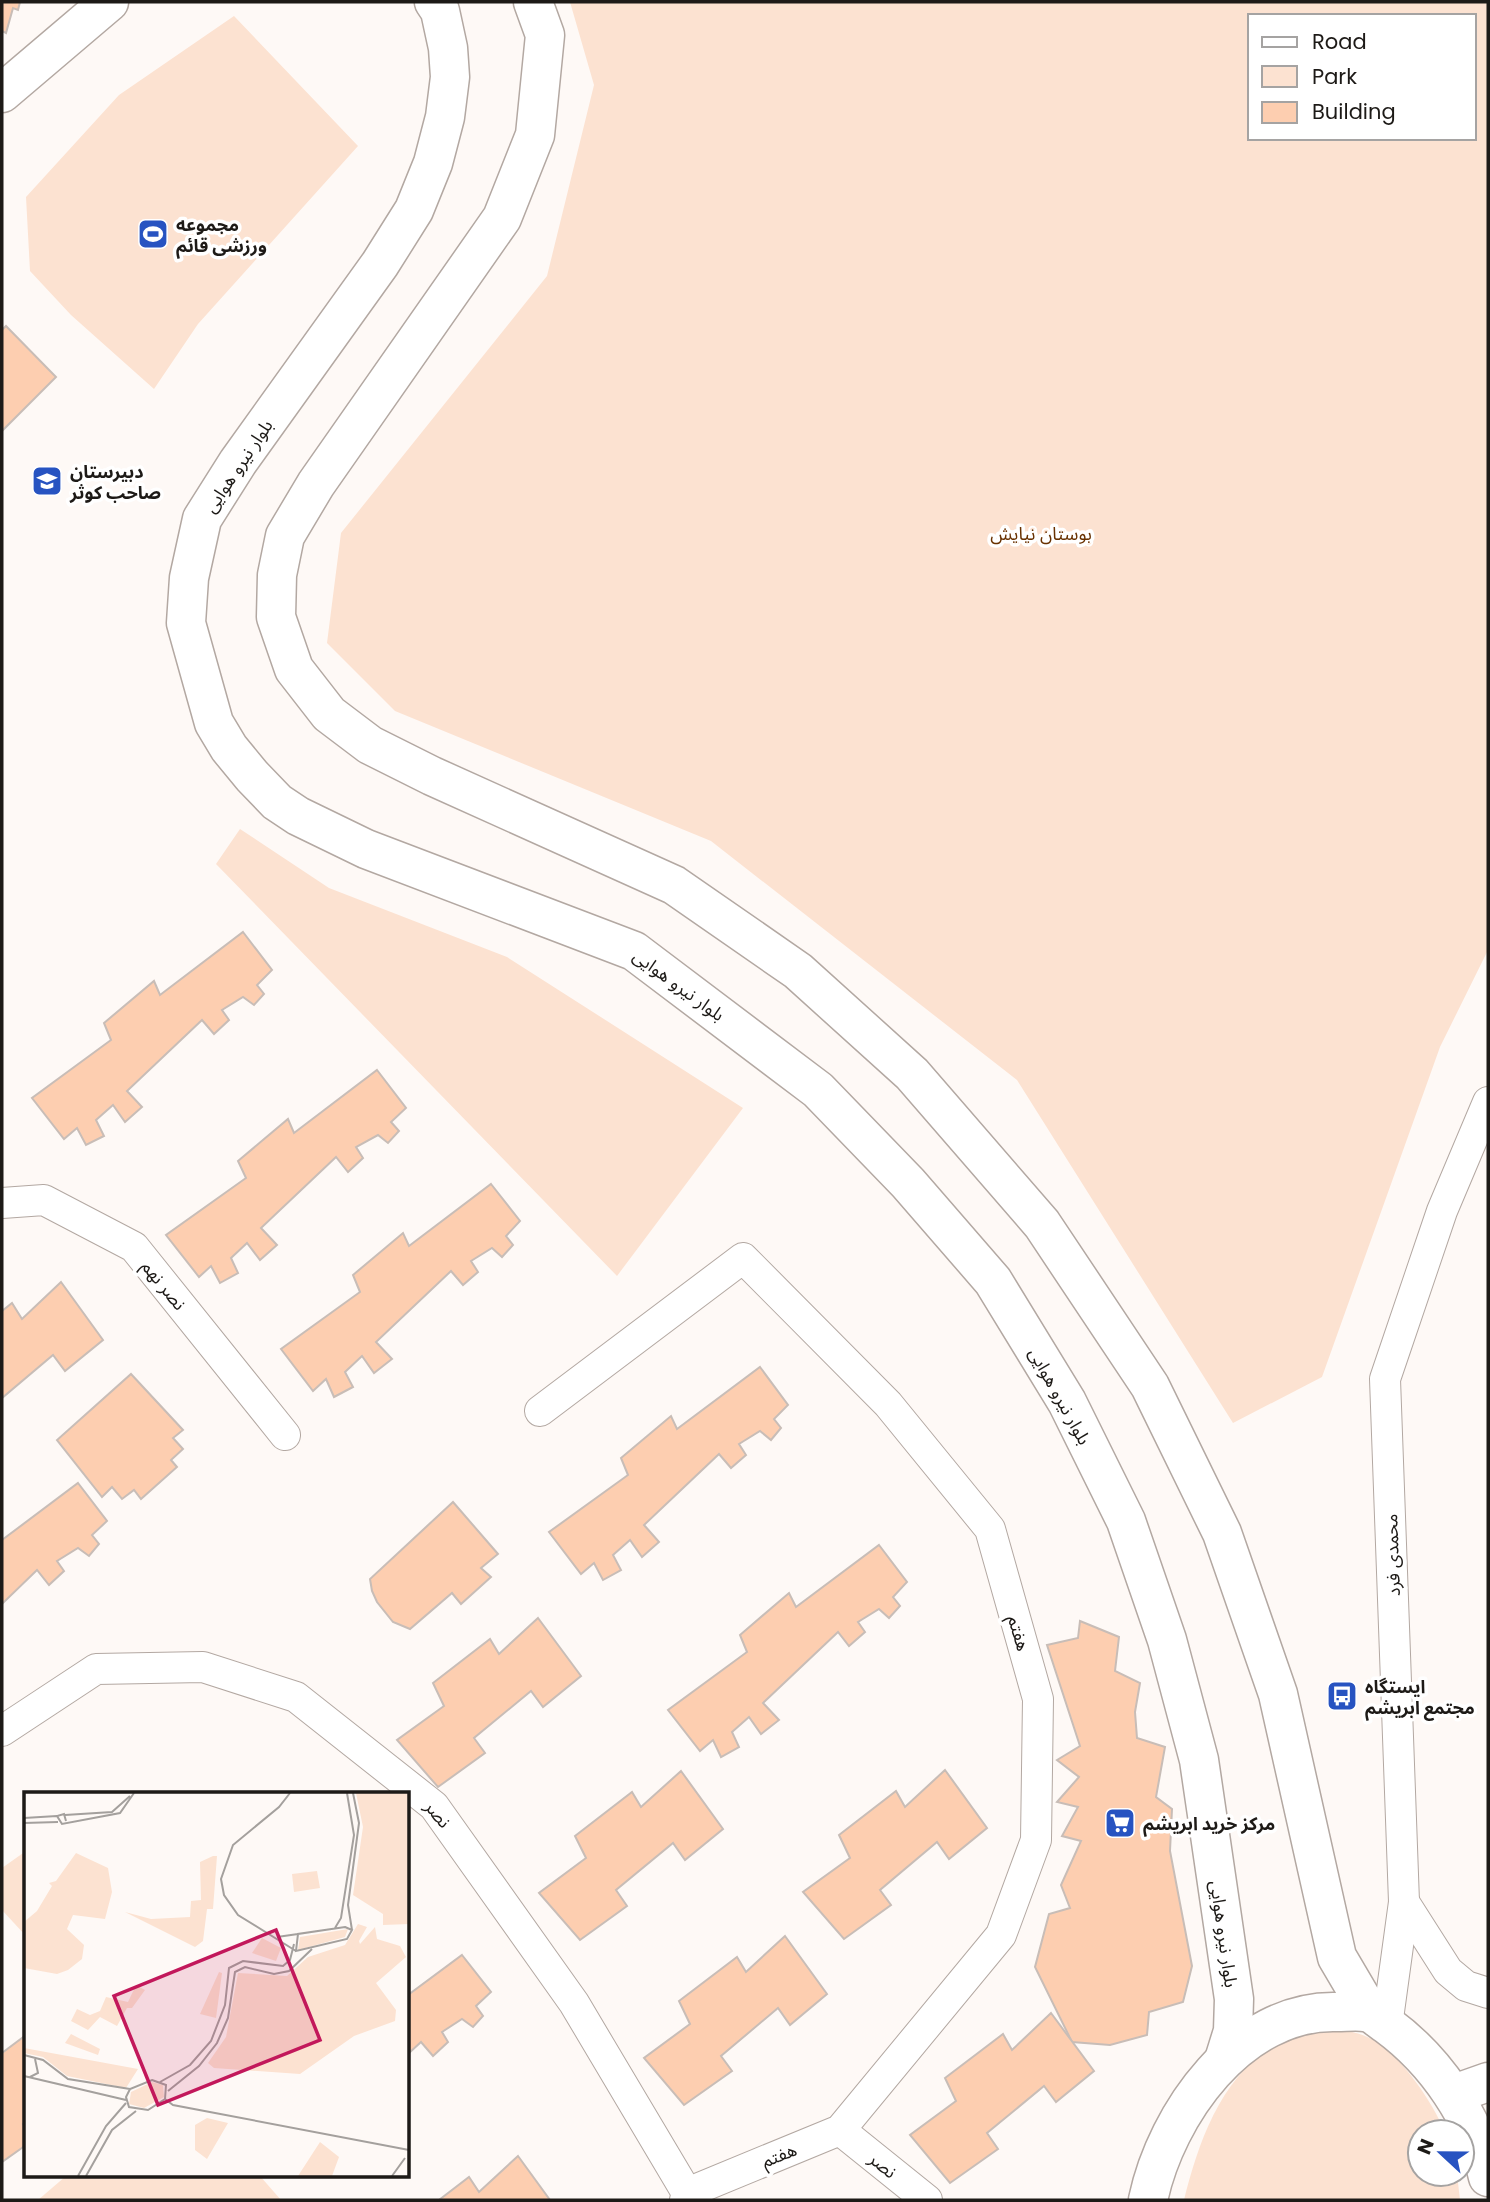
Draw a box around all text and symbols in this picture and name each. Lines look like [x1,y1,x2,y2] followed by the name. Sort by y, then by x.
[1248,14,1476,140] legend
[1312,27,1367,56] text: Road
[1312,62,1357,91] text: Park
[1312,97,1396,126] text: Building
[176,212,267,259] place label: مجموعه ورزشی قائم
[136,217,170,251] sports icon: مجموعه ورزشی قائم
[198,414,278,518] street label: بلوار نیرو هوایی
[69,459,161,505] place label: دبيرستان صاحب كوثر
[30,464,64,498] school or university icon: دبيرستان صاحب كوثر
[990,521,1092,546] park label: بوستان نیایش
[628,943,730,1027] street label: بلوار نیرو هوایی
[135,1255,192,1316] street label: نصر نهم
[1023,1343,1097,1449] street label: بلوار نیرو هوایی
[1378,1513,1406,1597] street label: محمدی فرد
[1001,1612,1036,1654] street label: هفتم
[1365,1674,1475,1721] place label: ایستگاه مجتمع ابریشم
[1325,1679,1359,1713] bus stop icon: ایستگاه مجتمع ابریشم
[24,1792,410,2178] inset map
[418,1794,457,1833] street label: نصر
[1103,1806,1137,1840] supermarket icon: مرکز خرید ابریشم
[1143,1811,1275,1837] place label: مرکز خرید ابریشم
[1204,1879,1244,1989] street label: بلوار نیرو هوایی
[1406,2118,1476,2188] north arrow
[1411,2135,1441,2159] text: N
[758,2137,801,2174] street label: هفتم
[863,2146,902,2184] street label: نصر

